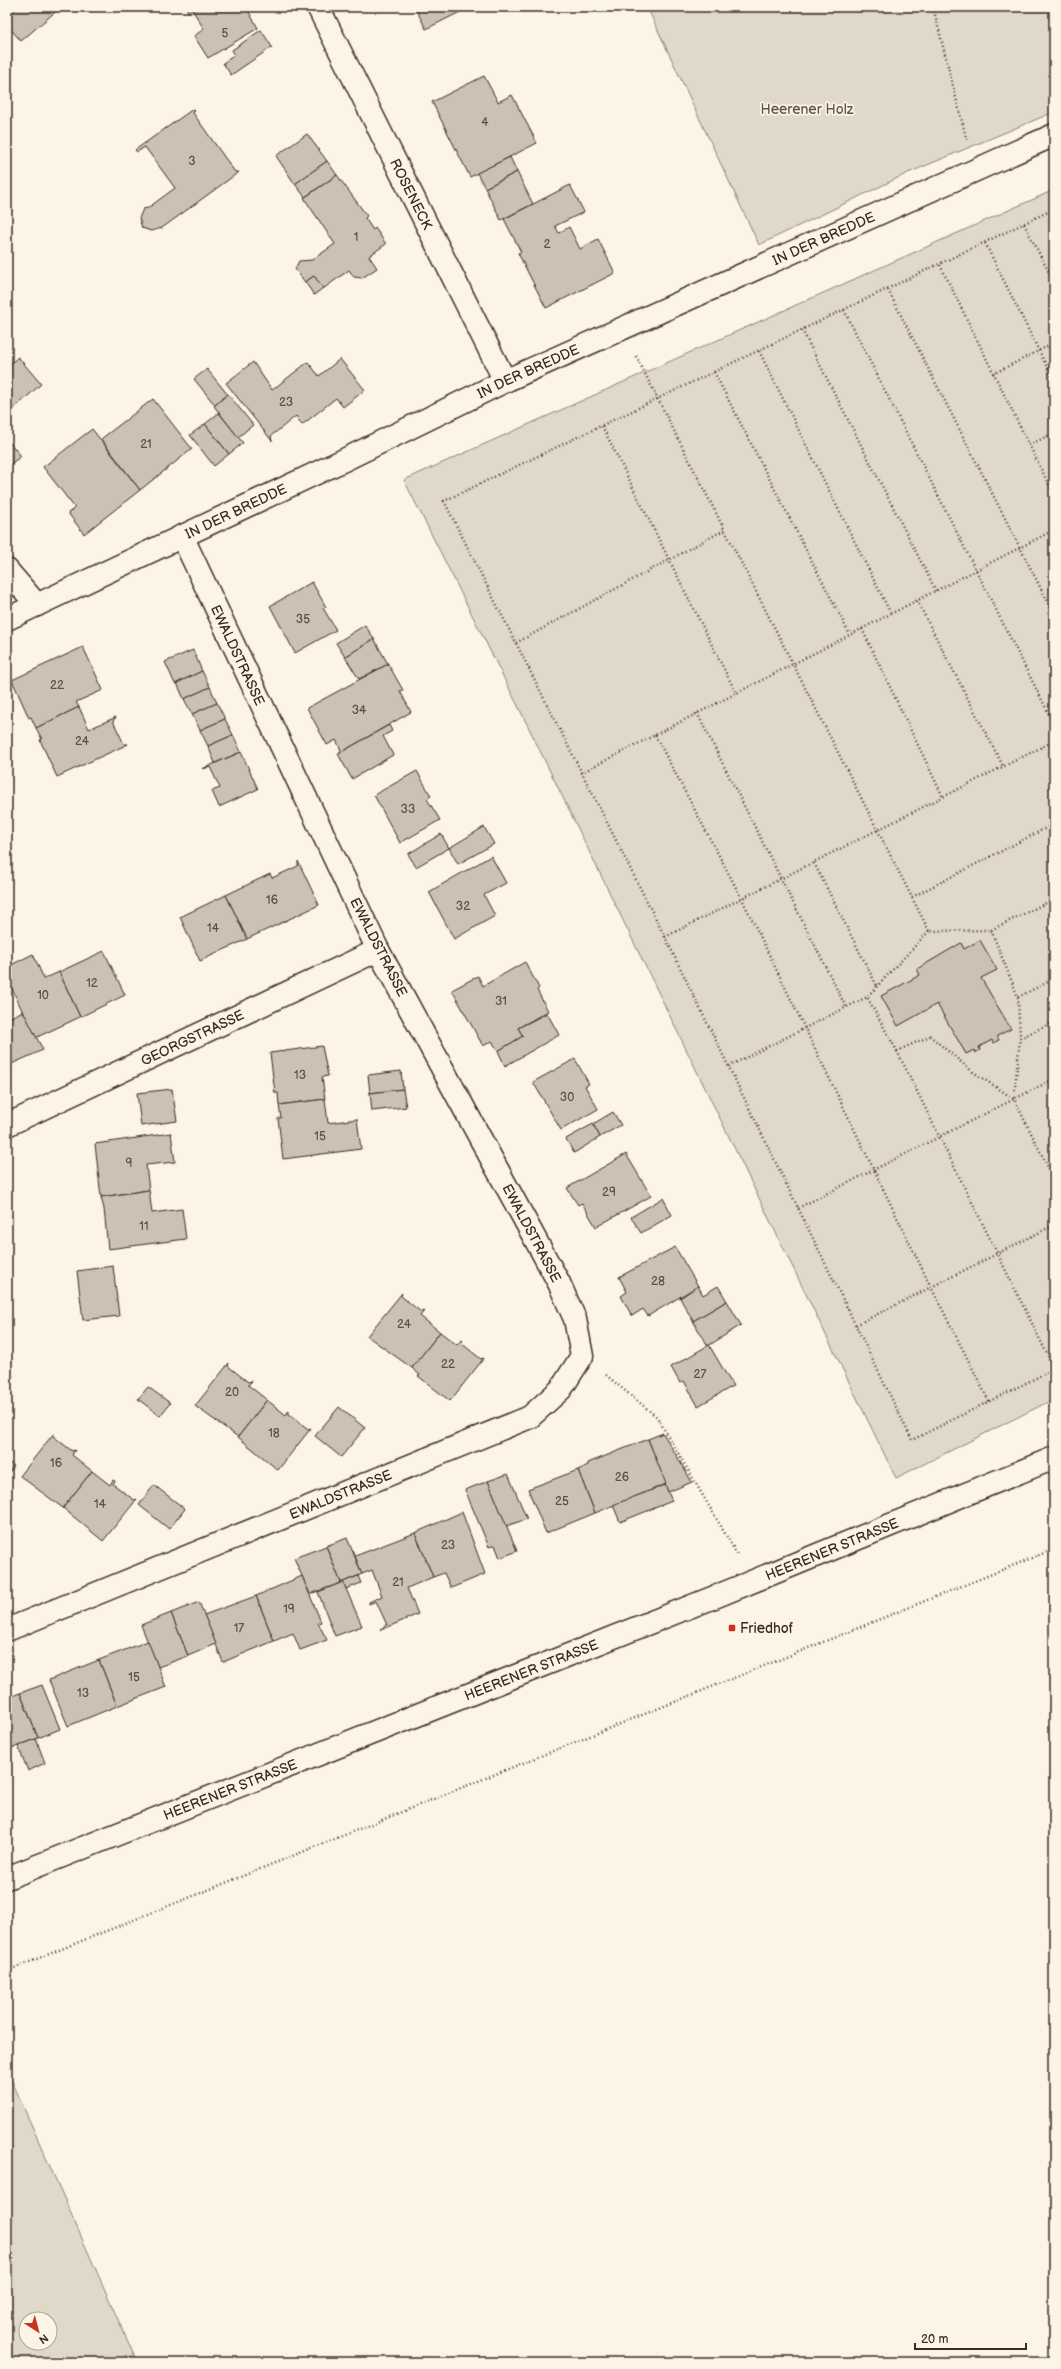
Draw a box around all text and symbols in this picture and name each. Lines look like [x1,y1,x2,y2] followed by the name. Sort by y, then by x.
[222,26,229,41] house number: 5
[761,101,854,118] park label: Heerener Holz
[481,115,489,130] house number: 4
[188,154,196,169] house number: 3
[386,156,436,233] street label: ROSENECK
[770,208,878,269] street label: IN DER BREDDE
[354,230,358,245] house number: 1
[543,237,551,252] house number: 2
[474,341,582,402] street label: IN DER BREDDE
[279,395,293,410] house number: 23
[140,437,152,452] house number: 21
[183,480,290,543] street label: IN DER BREDDE
[207,602,268,708] street label: EWALDSTRASSE
[296,612,310,627] house number: 35
[50,678,64,693] house number: 22
[352,703,367,718] house number: 34
[75,734,90,749] house number: 24
[401,802,415,817] house number: 33
[266,893,278,908] house number: 16
[346,895,411,1000] street label: EWALDSTRASSE
[456,899,470,914] house number: 32
[207,921,220,936] house number: 14
[86,976,98,991] house number: 12
[37,988,49,1003] house number: 10
[495,994,507,1009] house number: 31
[138,1006,247,1070] street label: GEORGSTRASSE
[294,1068,306,1083] house number: 13
[560,1090,574,1105] house number: 30
[314,1129,326,1144] house number: 15
[126,1156,133,1171] house number: 9
[498,1181,565,1285] street label: EWALDSTRASSE
[602,1185,616,1200] house number: 29
[139,1219,149,1234] house number: 11
[651,1274,665,1289] house number: 28
[397,1317,412,1332] house number: 24
[441,1357,455,1372] house number: 22
[694,1367,707,1382] house number: 27
[225,1385,239,1400] house number: 20
[268,1426,280,1441] house number: 18
[50,1456,62,1471] house number: 16
[287,1466,394,1523] street label: EWALDSTRASSE
[615,1470,629,1485] house number: 26
[555,1494,569,1509] house number: 25
[94,1497,107,1512] house number: 14
[763,1515,901,1584] street label: HEERENER STRASSE
[441,1538,455,1553] house number: 23
[392,1575,404,1590] house number: 21
[283,1602,295,1617] house number: 19
[740,1620,794,1637] place label: Friedhof
[234,1621,244,1636] house number: 17
[727,1623,737,1633] marker: Friedhof
[462,1636,601,1704] street label: HEERENER STRASSE
[128,1670,140,1685] house number: 15
[77,1686,89,1701] house number: 13
[161,1756,300,1824] street label: HEERENER STRASSE
[18,2311,58,2351] north arrow
[915,2325,1026,2351] scale bar
[36,2331,51,2346] text: N
[921,2332,948,2347] text: 20 m

